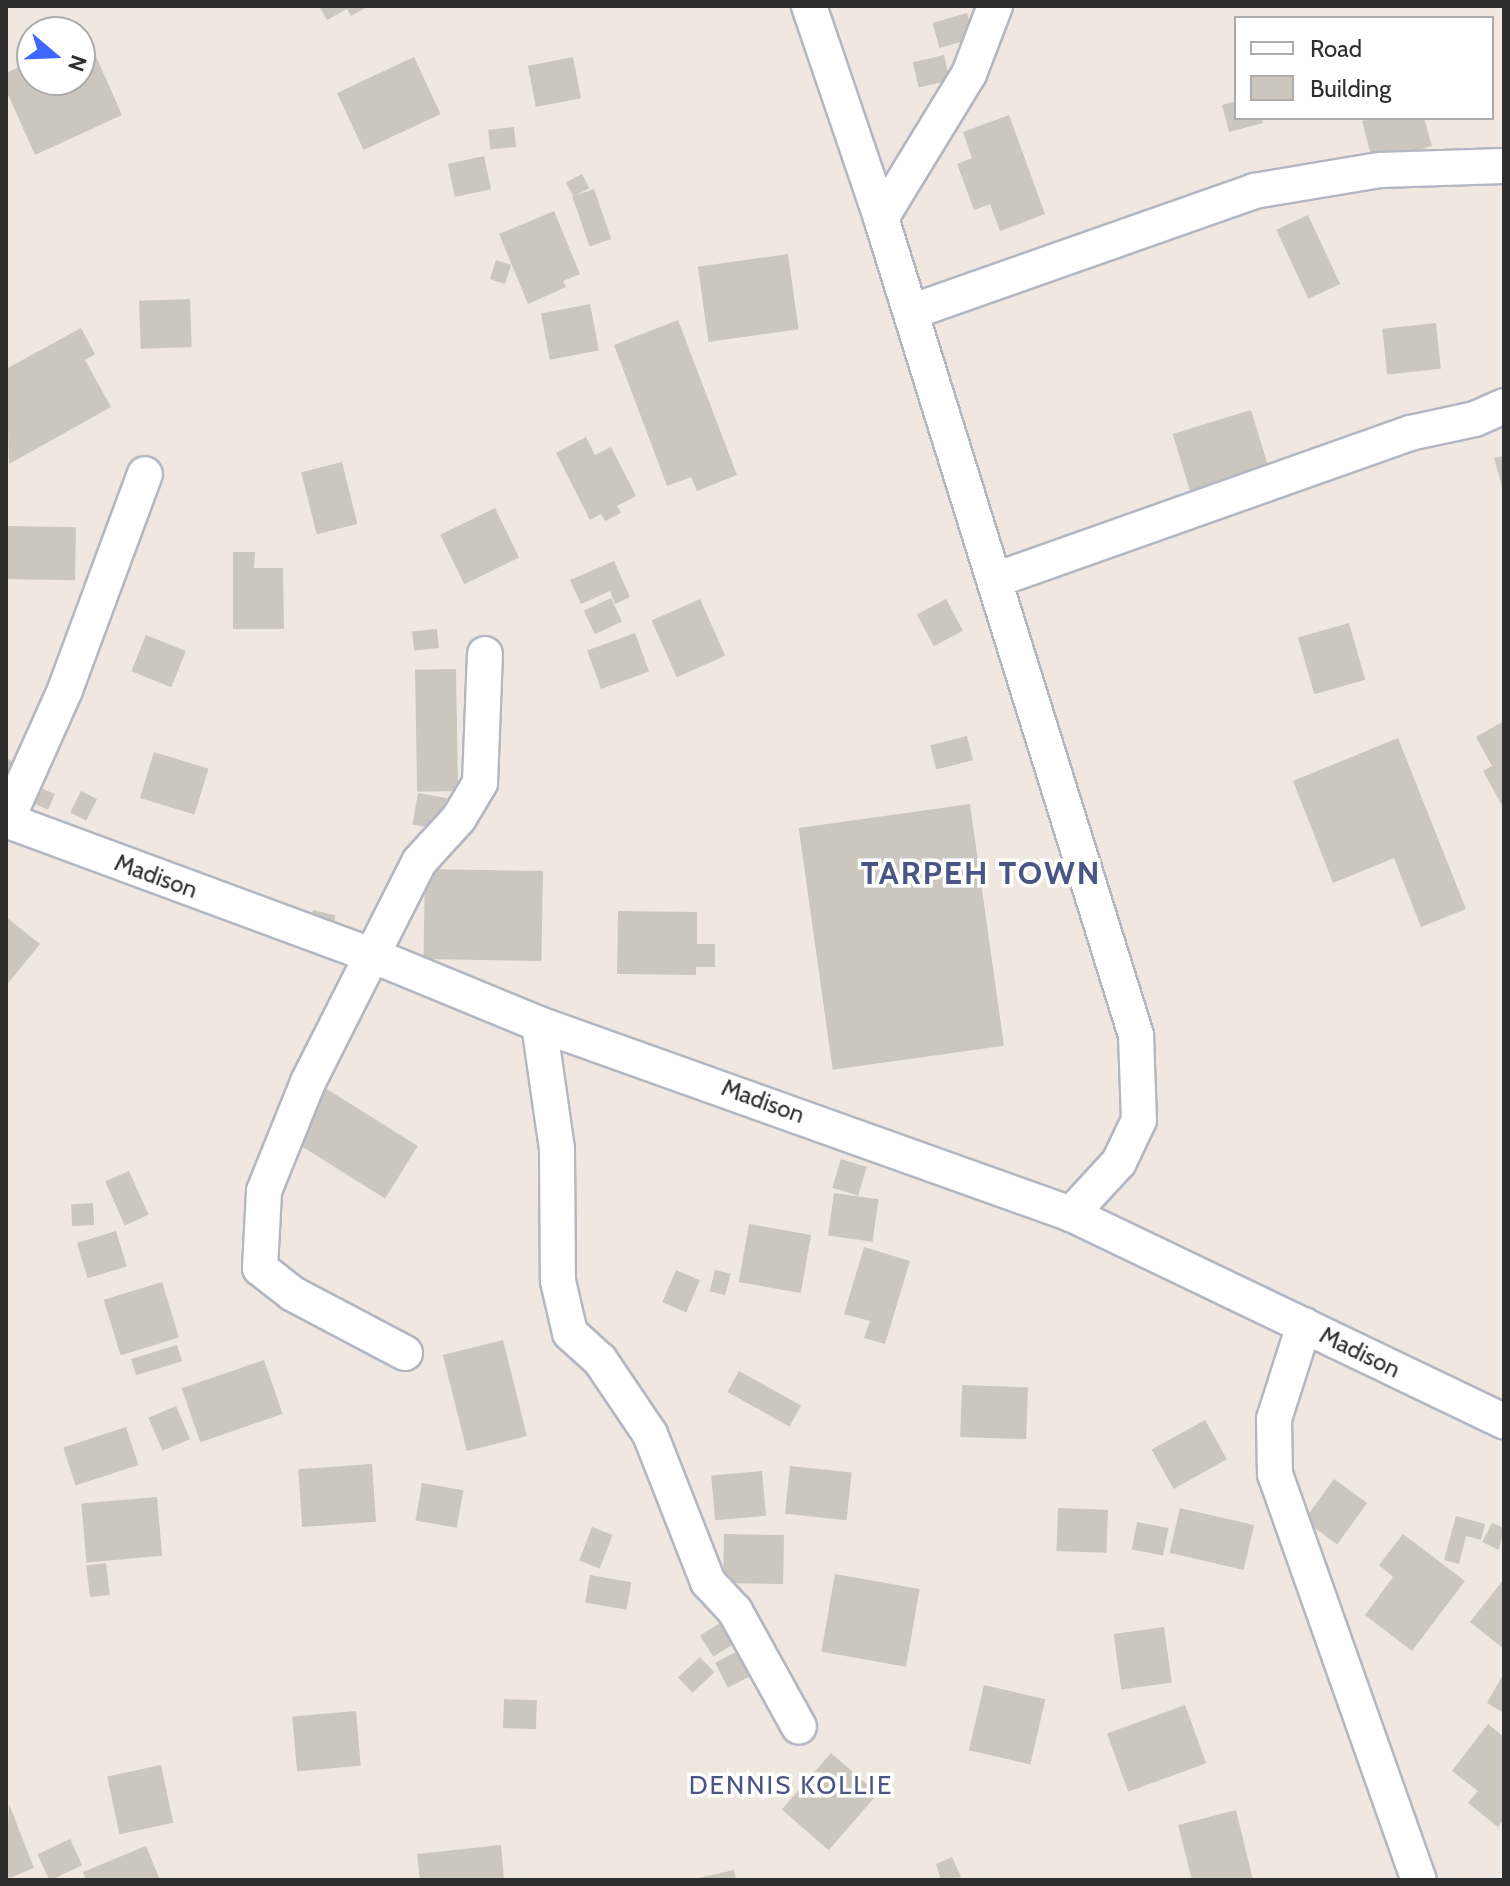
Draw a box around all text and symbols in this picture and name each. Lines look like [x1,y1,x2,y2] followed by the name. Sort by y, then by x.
[16,16,96,96] north arrow
[1234,16,1494,120] legend
[1310,34,1362,63] text: Road
[62,52,93,75] text: N
[1310,74,1391,103] text: Building
[111,848,201,904] street label: Madison
[861,854,1101,892] district label: TARPEH TOWN
[718,1073,808,1129] street label: Madison
[1315,1320,1405,1384] street label: Madison
[689,1770,893,1802] district label: DENNIS KOLLIE

